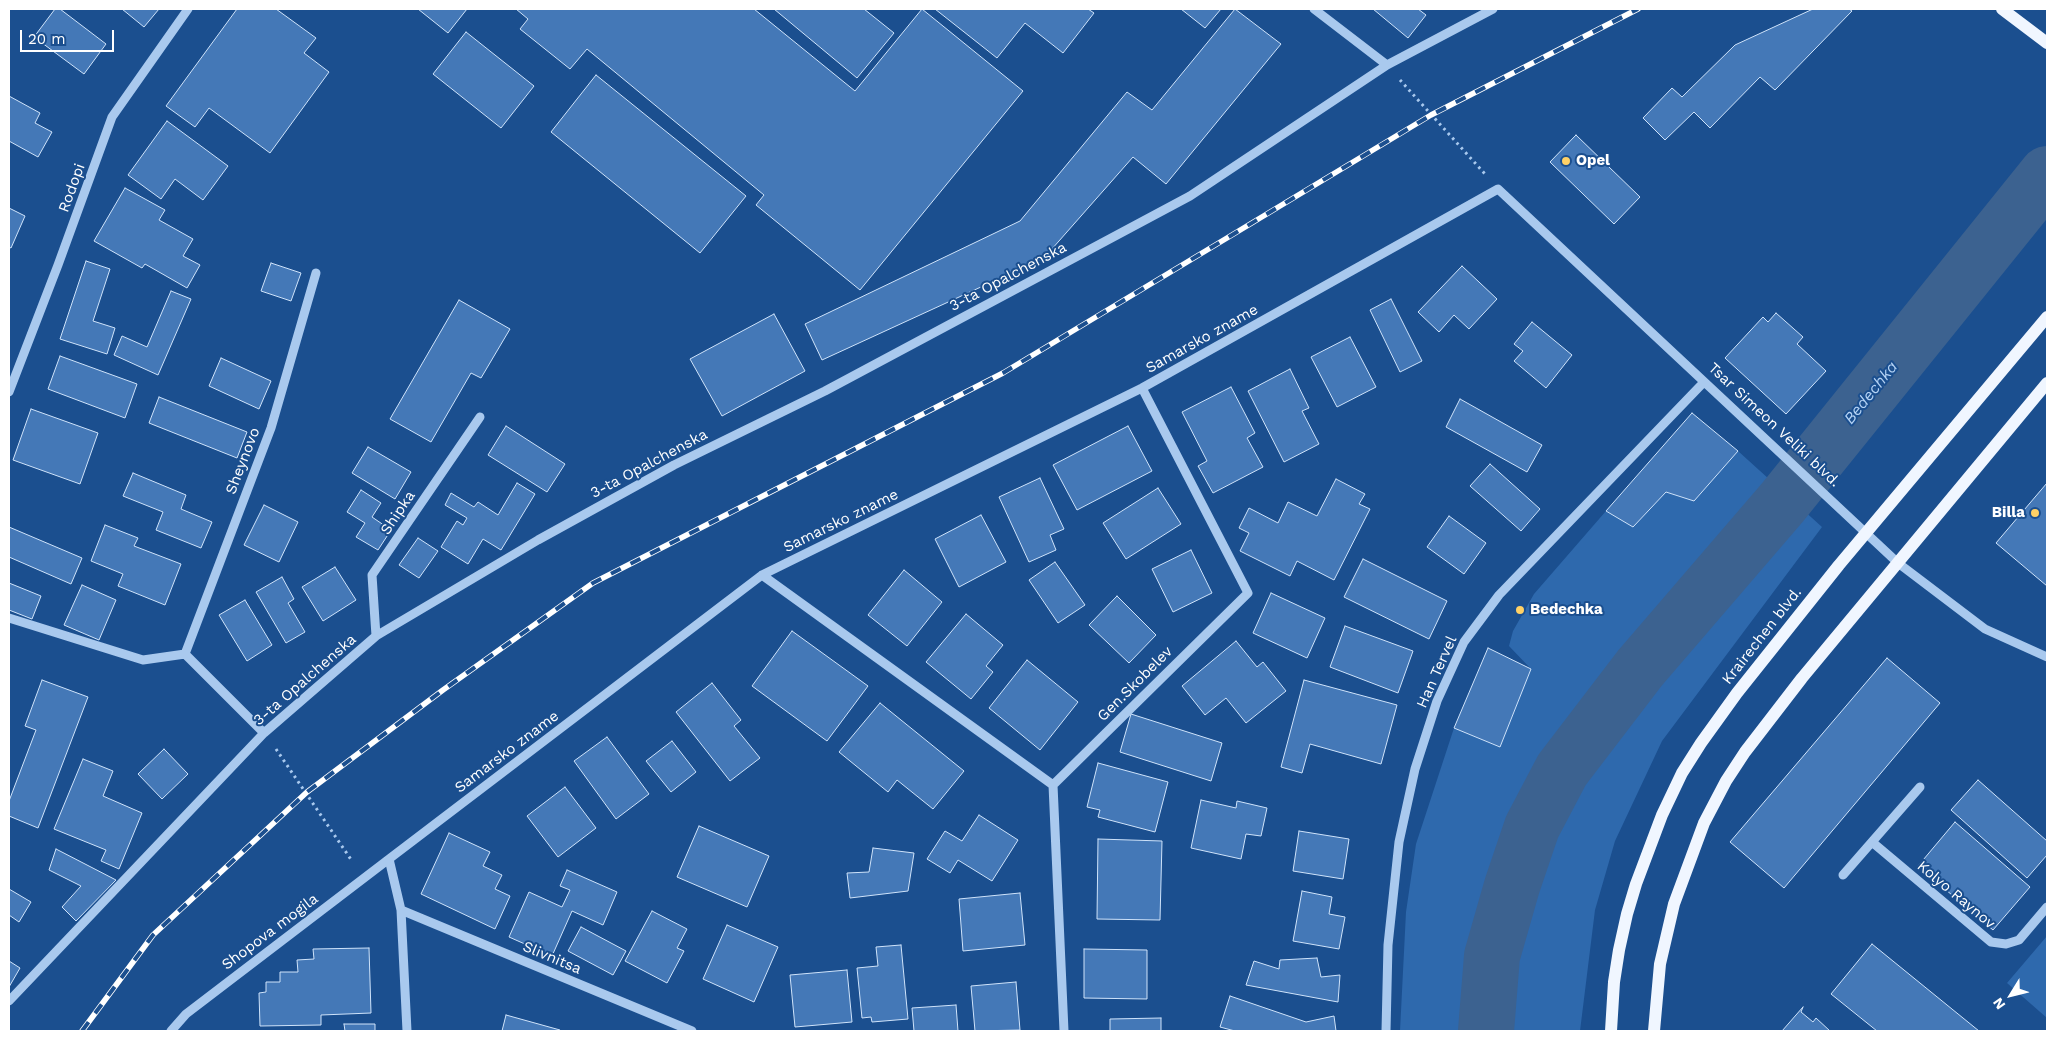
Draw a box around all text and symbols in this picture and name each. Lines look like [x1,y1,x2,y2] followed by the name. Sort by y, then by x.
[22,20,116,52] scale bar
[28,30,66,48] text: 20 m
[1576,152,1610,170] place label: Opel
[1560,155,1572,167] marker: Opel
[55,161,89,215] street label: Rodopi
[946,239,1070,315] street label: 3-ta Opalchenska
[1143,301,1261,377] street label: Samarsko zname
[1840,358,1902,428] water label: Bedechka
[1704,359,1844,491] street label: Tsar Simeon Veliki blvd.
[222,425,264,497] street label: Sheynovo
[587,426,711,502] street label: 3-ta Opalchenska
[781,485,901,557] street label: Samarsko zname
[377,488,419,538] street label: Shipka
[1992,504,2025,522] place label: Billa
[2029,507,2041,519] marker: Billa
[1718,584,1806,688] street label: Krairechen blvd.
[1530,601,1603,619] place label: Bedechka
[1514,604,1526,616] marker: Bedechka
[250,631,360,729] street label: 3-ta Opalchenska
[1413,633,1461,711] street label: Han Tervel
[1094,643,1176,725] street label: Gen.Skobelev
[451,707,563,797] street label: Samarsko zname
[1913,857,1999,933] street label: Kolyo Raynov
[218,890,322,974] street label: Shopova mogila
[520,938,584,978] street label: Slivnitsa
[1986,970,2036,1020] north arrow
[1989,995,2008,1013] text: N

